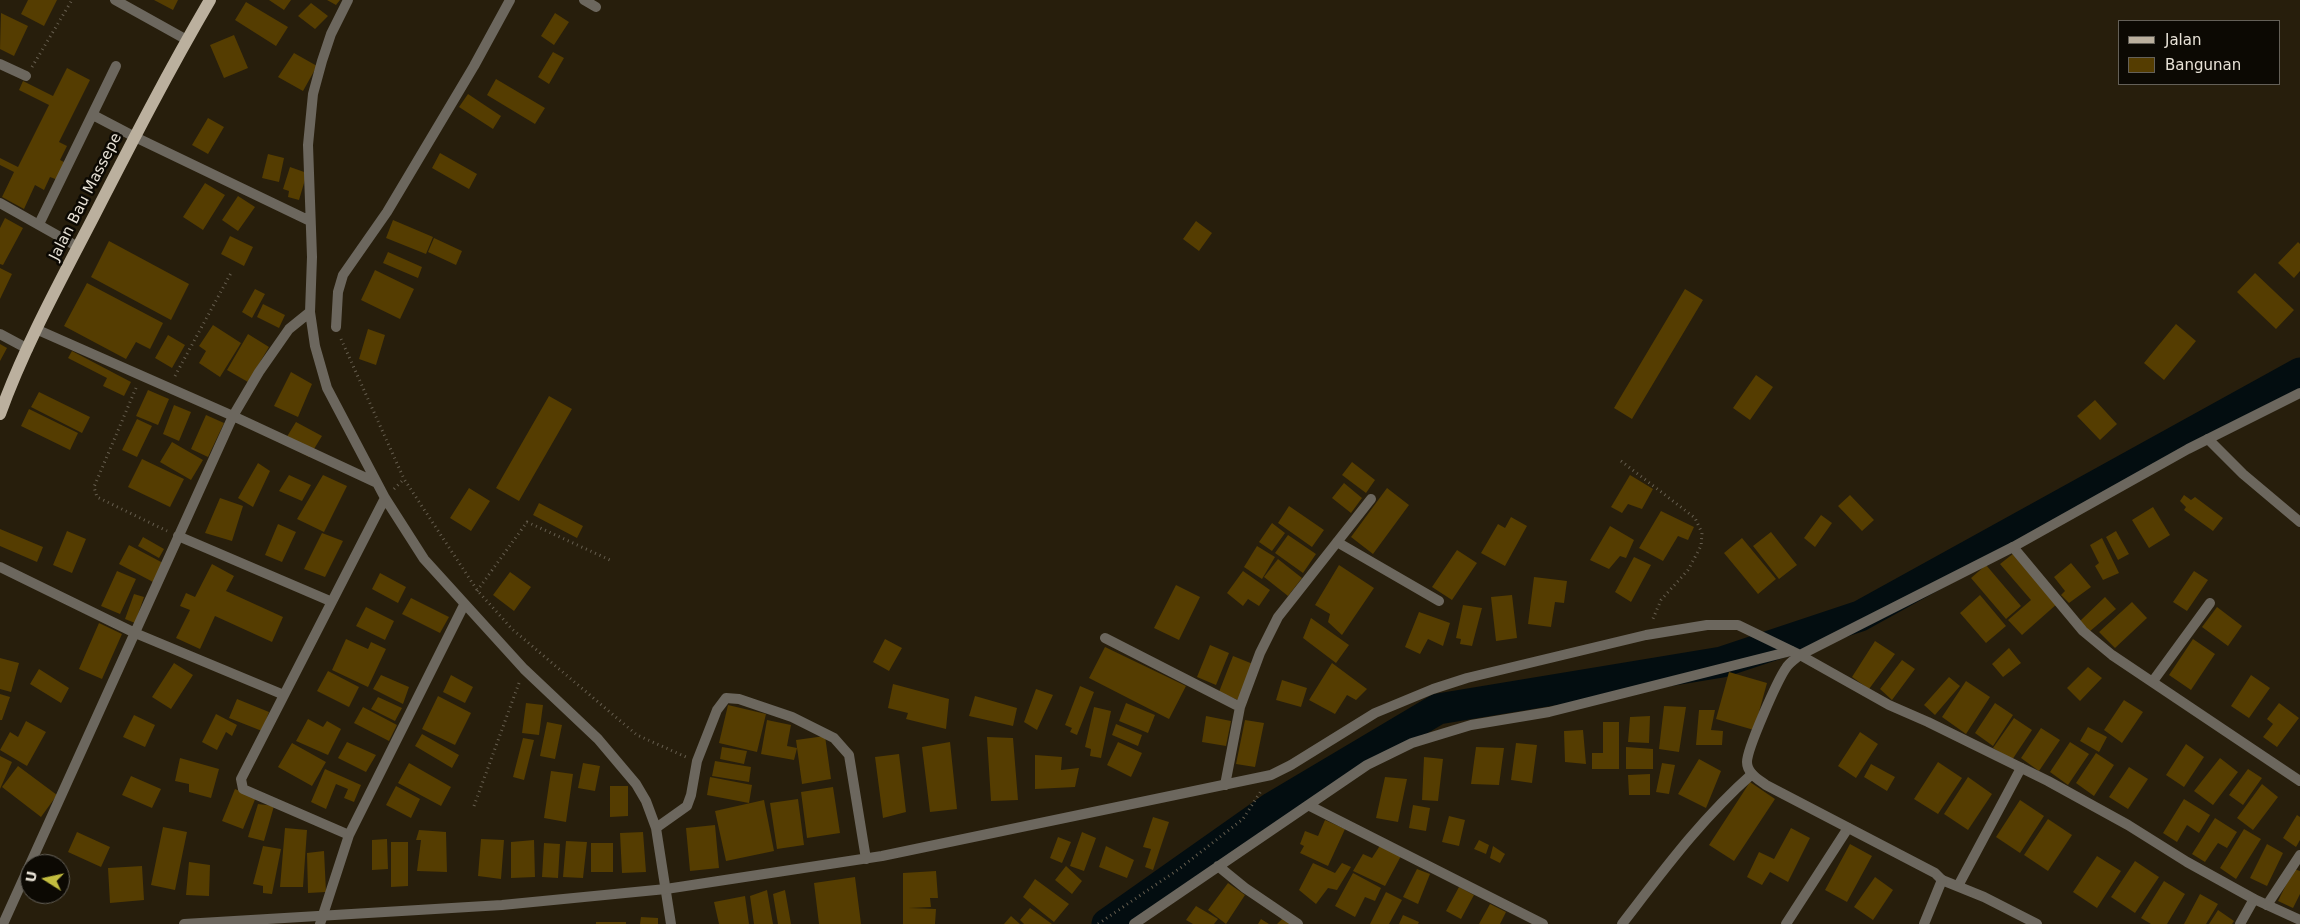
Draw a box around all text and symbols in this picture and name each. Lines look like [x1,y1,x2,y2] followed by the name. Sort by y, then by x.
[2118,20,2280,85] legend
[2165,31,2201,49] text: Jalan
[2165,56,2241,74] text: Bangunan
[46,130,126,264] street label: Jalan Bau Massepe
[20,854,70,904] north arrow
[22,870,40,884] text: U

